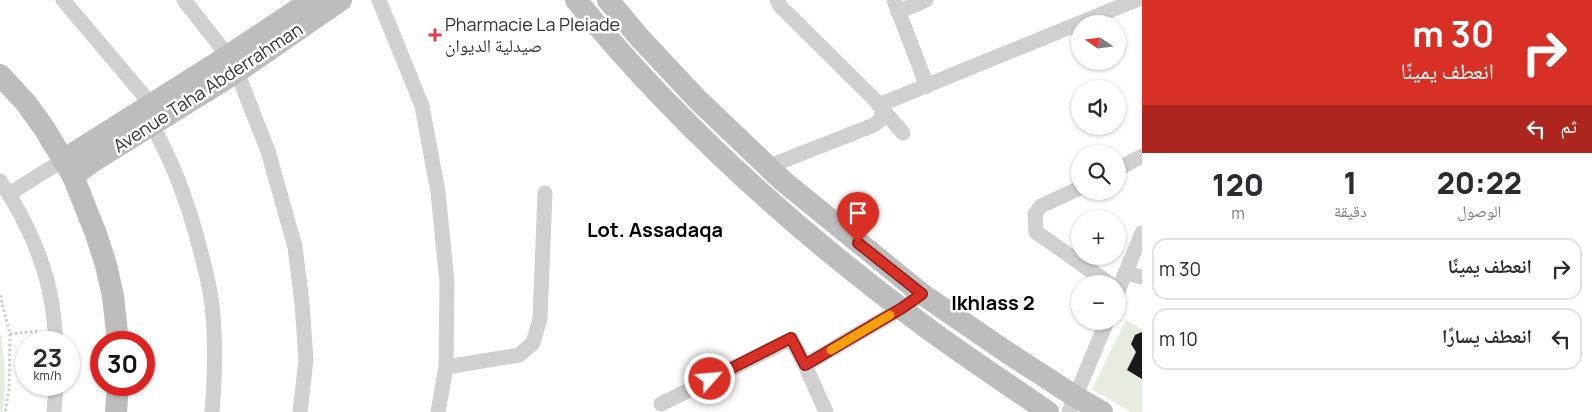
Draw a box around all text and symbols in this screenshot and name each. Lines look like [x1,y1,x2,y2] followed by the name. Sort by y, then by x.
[1412,10,1494,58] text: 30 m
[445,12,620,57] place label: Pharmacie La Pleiade صيدلية الديوان
[1071,15,1126,70] north arrow
[1071,15,1126,330] map controls
[108,17,307,158] street label: Avenue Taha Abderrahman
[1512,20,1577,85] icon: right
[429,29,441,41] marker: Pharmacie La Pleiade صيدلية الديوان
[1401,56,1494,86] text: انعطف يمينًا
[1071,80,1126,135] button: sound
[1560,113,1577,139] text: ثم
[1522,115,1550,143] icon: left
[1071,145,1126,200] button: search
[1344,162,1357,203] text: 1
[1437,162,1522,203] text: 20:22
[1212,164,1264,205] text: 120
[837,192,879,243] pin
[844,199,872,227] icon: arrive
[1334,200,1367,222] text: دقيقة
[1457,200,1501,222] text: الوصول
[1231,202,1245,224] text: m
[1071,210,1126,265] button: +
[587,216,723,243] district label: Lot. Assadaqa
[1448,253,1532,279] text: انعطف يمينًا
[1547,255,1575,283] icon: right
[1159,256,1201,282] text: 30 m
[1071,275,1126,330] button: −
[951,289,1035,316] district label: Ikhlass 2
[1442,323,1532,349] text: انعطف يسارًا
[1547,325,1575,353] icon: left
[1159,326,1198,352] text: 10 m
[90,331,155,396] speed limit sign: 30
[33,340,62,375] text: 23
[683,352,735,404] position arrow
[34,367,61,384] text: km/h

